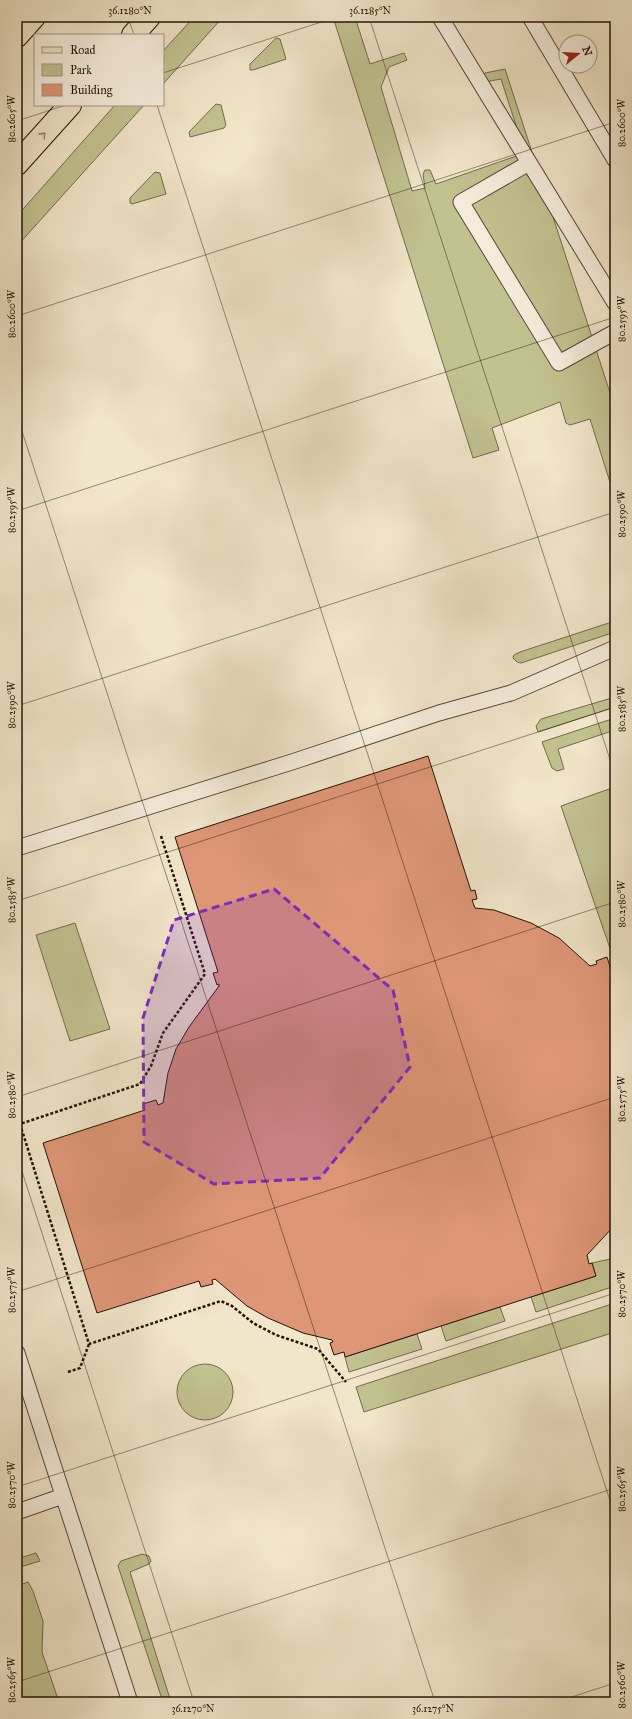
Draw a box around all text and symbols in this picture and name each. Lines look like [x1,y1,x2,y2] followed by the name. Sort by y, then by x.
[108,5,152,17] text: 36.1280°N
[349,5,392,17] text: 36.1285°N
[34,34,164,106] legend
[558,34,598,74] north arrow
[70,43,96,57] text: Road
[579,45,595,58] text: N
[70,63,92,77] text: Park
[70,83,113,98] text: Building
[6,95,18,142] text: 80.2605°W
[616,98,628,147] text: 80.2600°W
[38,132,45,139] one-way arrow
[6,289,18,338] text: 80.2600°W
[616,296,628,342] text: 80.2595°W
[6,487,18,533] text: 80.2595°W
[616,490,628,538] text: 80.2590°W
[6,681,18,729] text: 80.2590°W
[616,686,628,732] text: 80.2585°W
[6,877,18,923] text: 80.2585°W
[616,880,628,927] text: 80.2580°W
[6,1071,18,1118] text: 80.2580°W
[616,1076,628,1122] text: 80.2575°W
[6,1267,18,1313] text: 80.2575°W
[616,1270,628,1318] text: 80.2570°W
[6,1461,18,1509] text: 80.2570°W
[616,1466,628,1512] text: 80.2565°W
[6,1657,18,1703] text: 80.2565°W
[616,1661,628,1708] text: 80.2560°W
[171,1703,215,1715] text: 36.1270°N
[412,1703,454,1715] text: 36.1275°N

